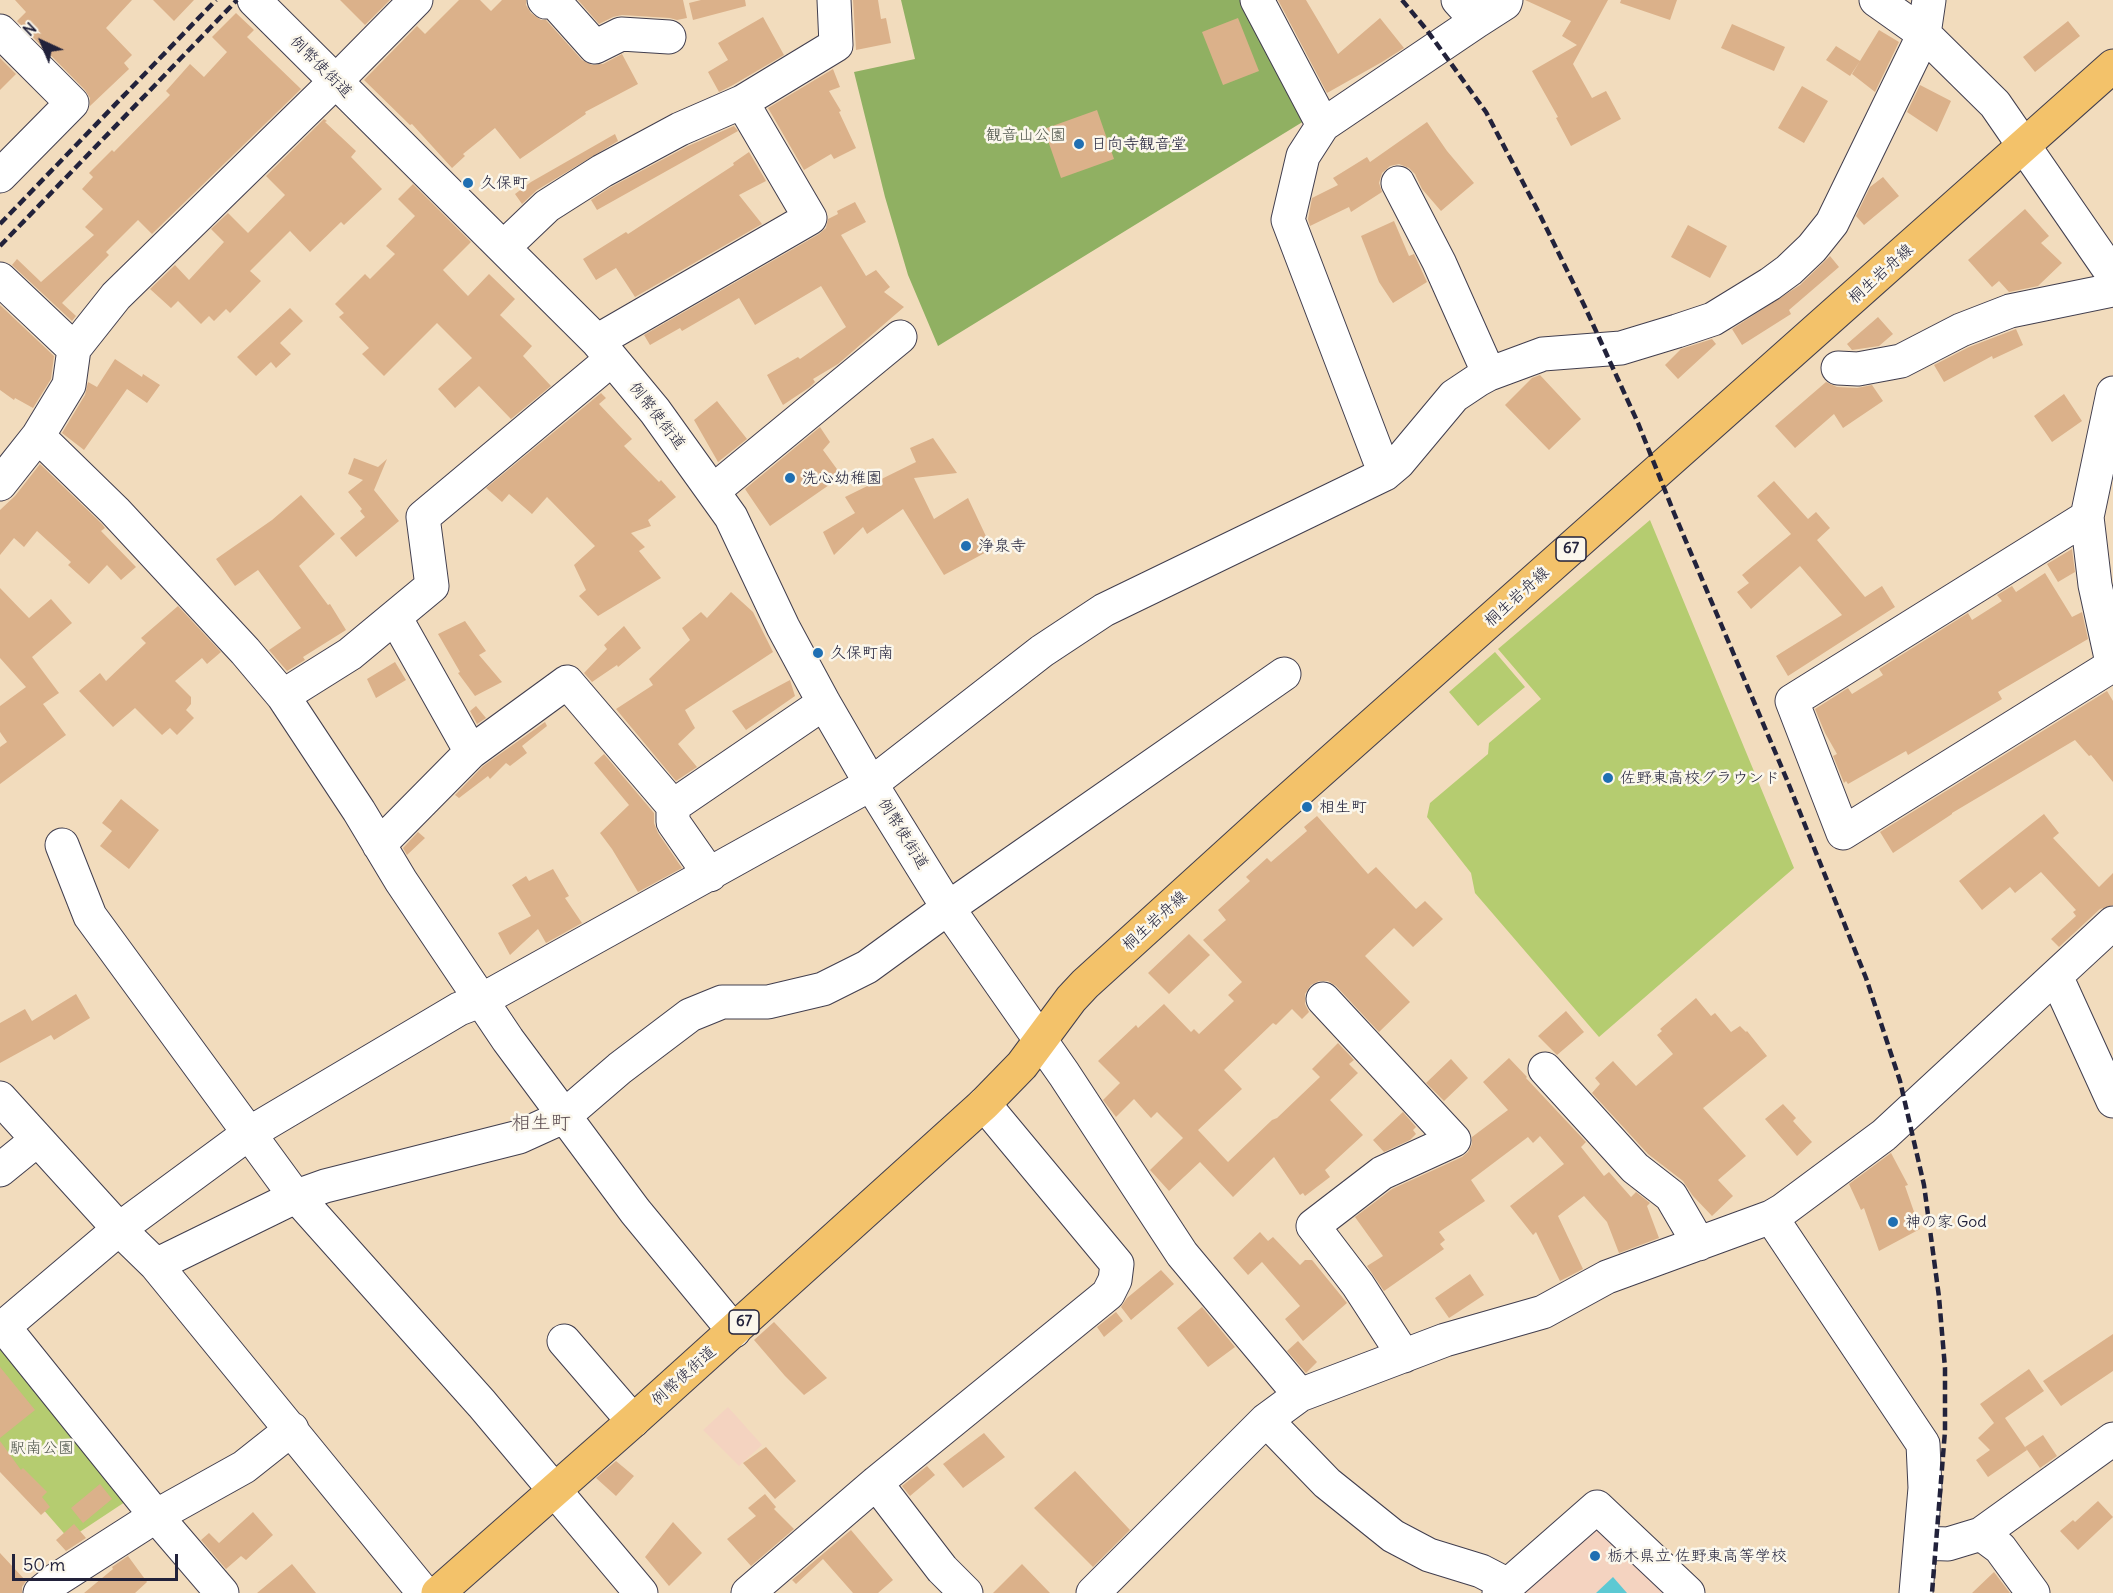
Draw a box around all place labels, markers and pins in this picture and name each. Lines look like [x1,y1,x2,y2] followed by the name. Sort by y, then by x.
[1091,134,1187,154] place label: 日向寺観音堂
[1072,137,1086,151] marker: 日向寺観音堂
[480,173,528,193] place label: 久保町
[461,176,475,190] marker: 久保町
[802,468,882,488] place label: 洗心幼稚園
[783,471,797,485] marker: 洗心幼稚園
[978,536,1026,556] place label: 浄泉寺
[959,539,973,553] marker: 浄泉寺
[830,643,894,663] place label: 久保町南
[811,646,825,660] marker: 久保町南
[1620,768,1780,788] place label: 佐野東高校グラウンド
[1601,771,1615,785] marker: 佐野東高校グラウンド
[1319,797,1367,817] place label: 相生町
[1300,800,1314,814] marker: 相生町
[1905,1212,1987,1232] place label: 神の家 God
[1886,1215,1900,1229] marker: 神の家 God
[1607,1546,1787,1566] place label: 栃木県立 佐野東高等学校
[1588,1549,1602,1563] marker: 栃木県立 佐野東高等学校

